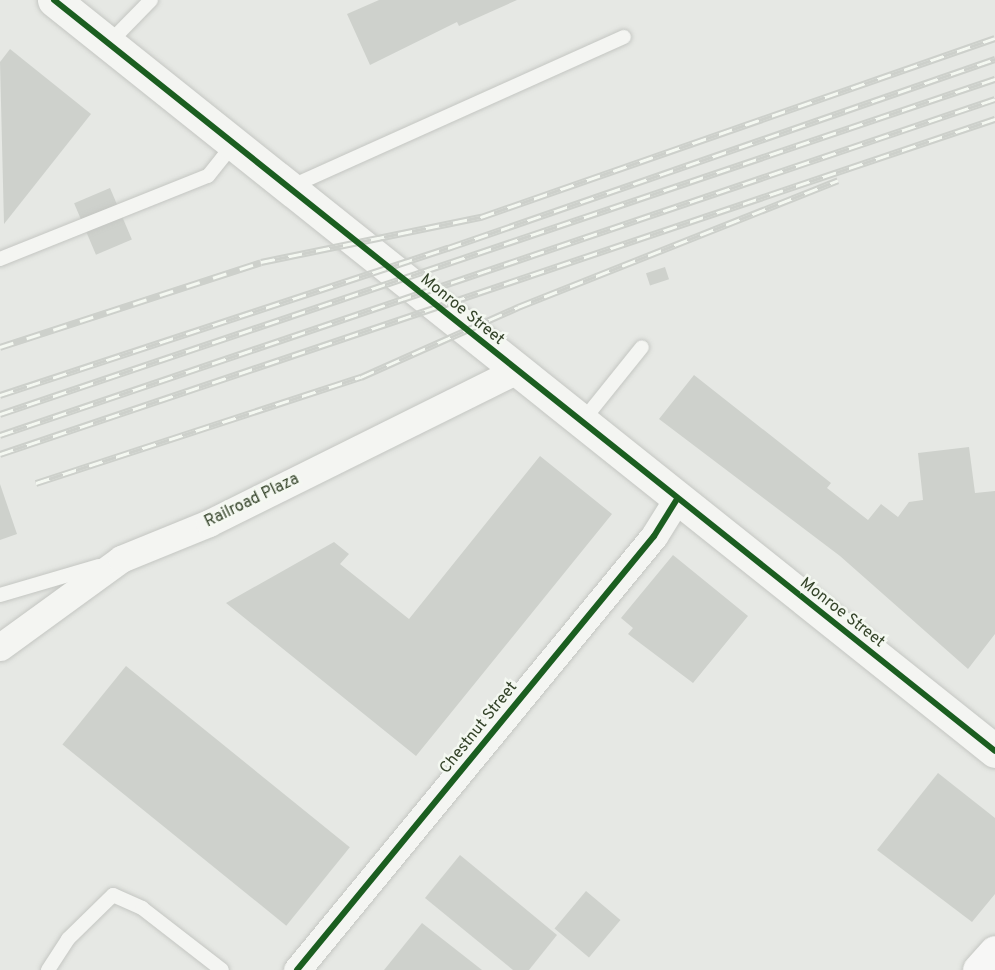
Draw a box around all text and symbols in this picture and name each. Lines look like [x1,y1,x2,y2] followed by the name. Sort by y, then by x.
[416,270,508,350] street label: Monroe Street
[202,470,302,532] street label: Railroad Plaza
[796,574,888,652] street label: Monroe Street
[436,678,522,778] street label: Chestnut Street

